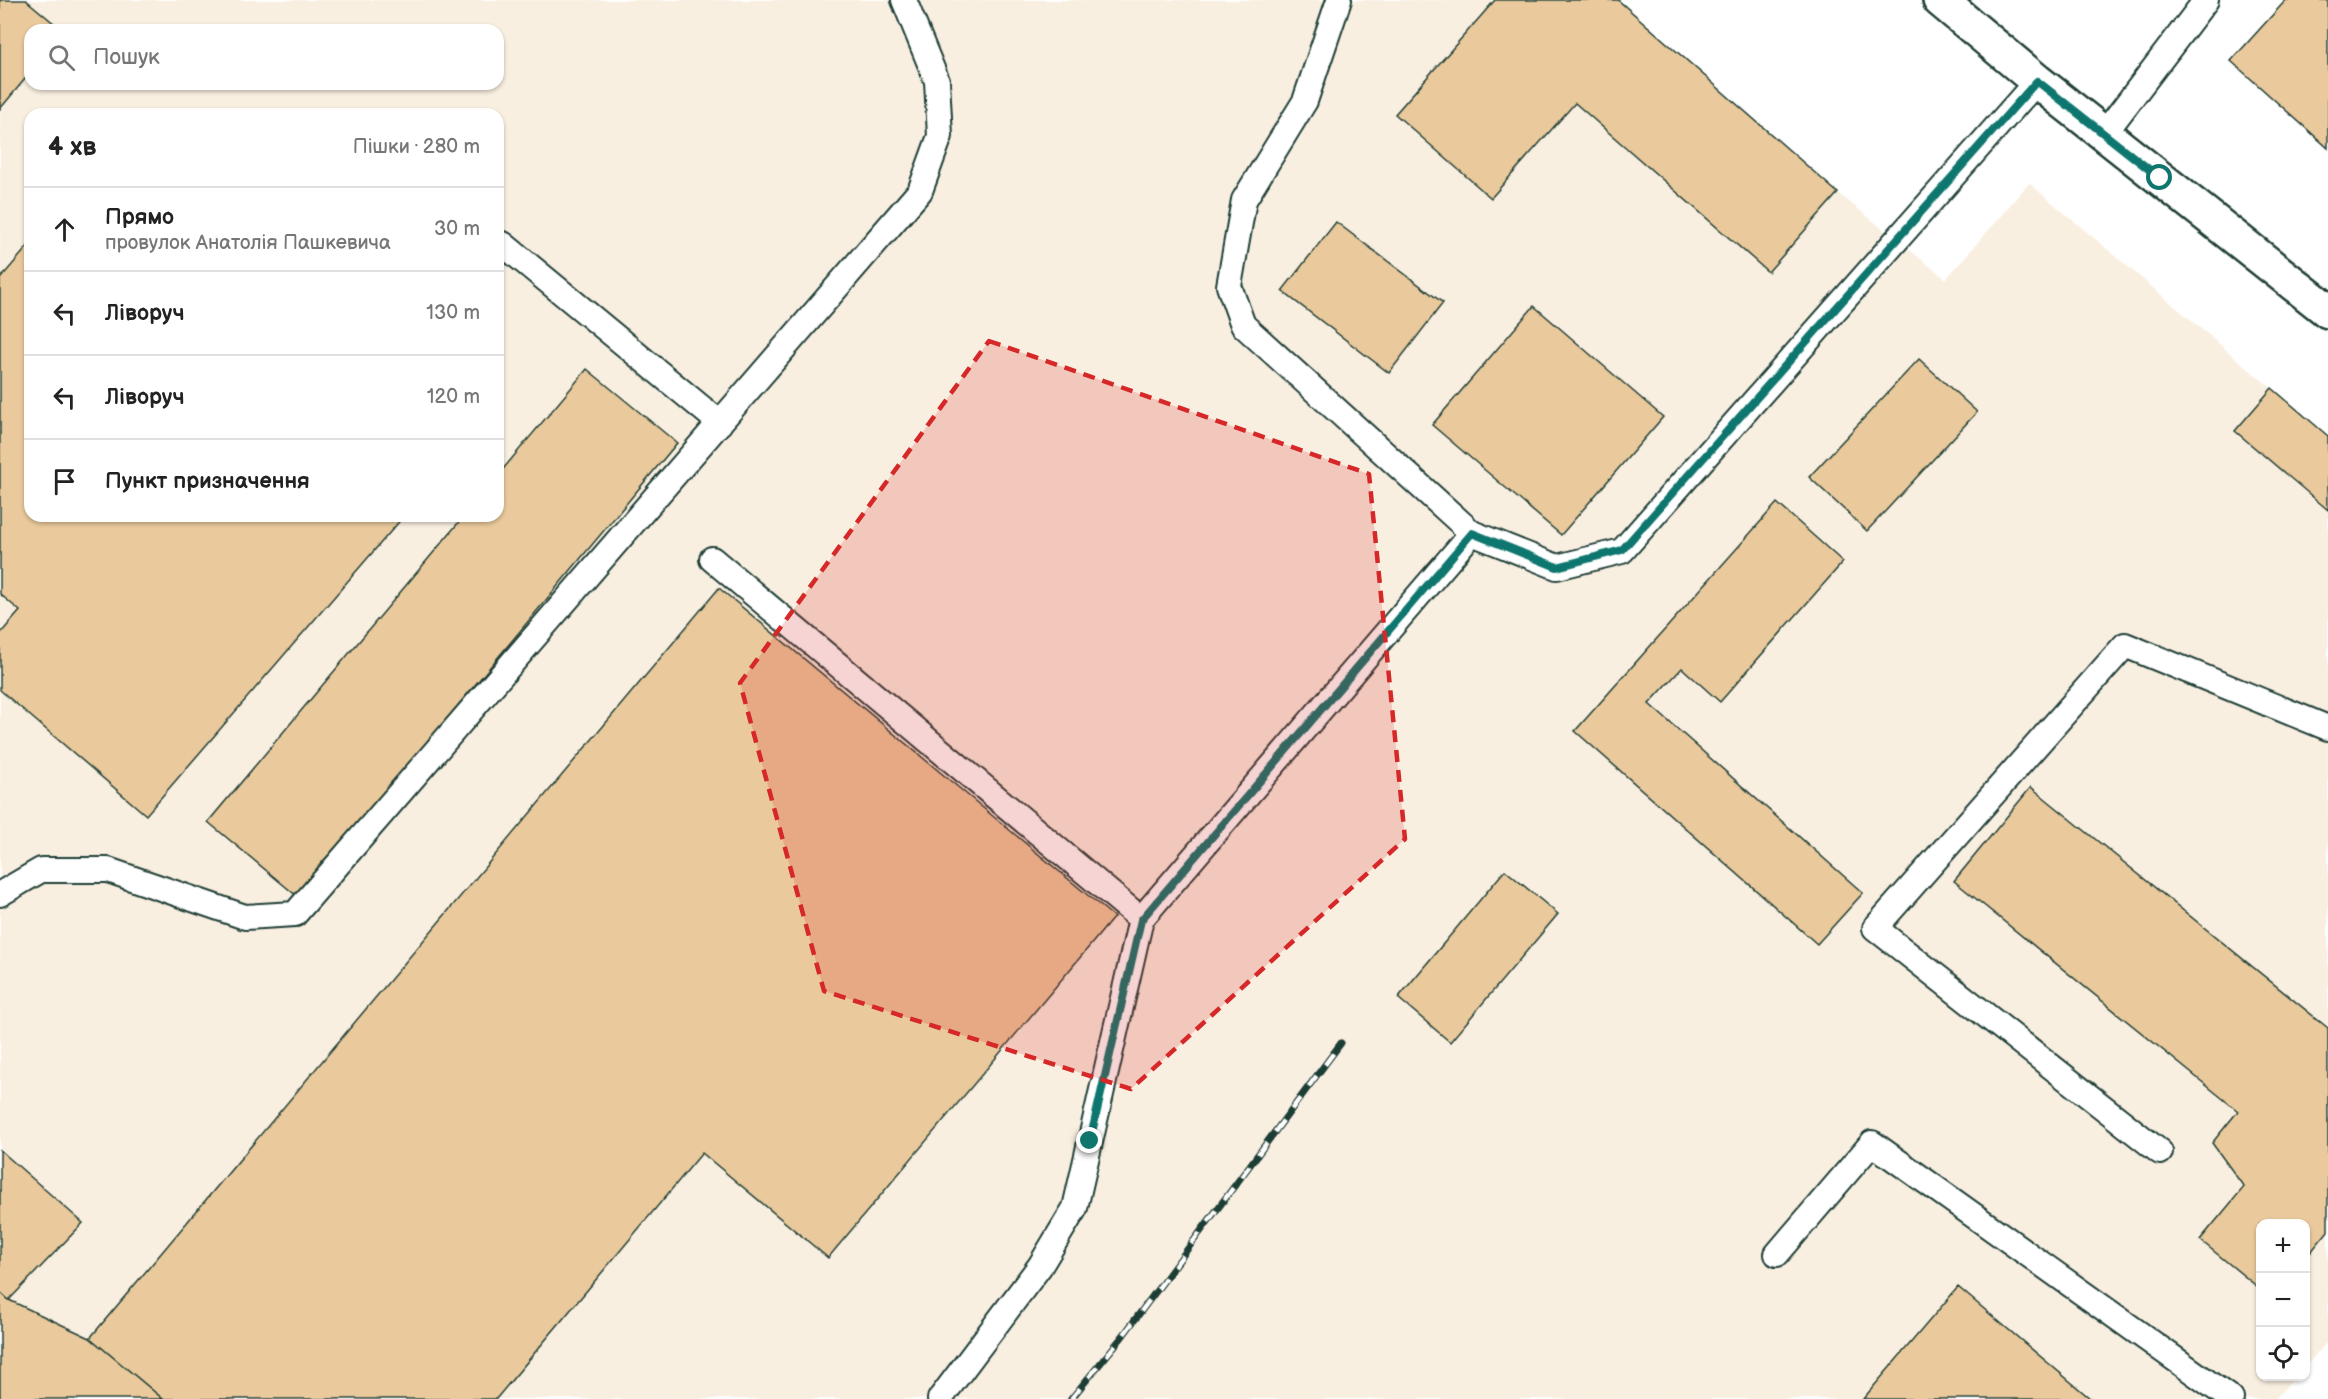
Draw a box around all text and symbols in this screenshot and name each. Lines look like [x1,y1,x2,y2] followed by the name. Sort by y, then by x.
[24,24,504,90] search box
[45,41,78,74] icon: search
[93,44,160,71] text: Пошук
[48,132,96,163] text: 4 хв
[353,135,480,159] text: Пішки · 280 m
[2146,164,2172,190] route start
[105,204,174,231] text: Прямо
[48,213,81,246] icon: ahead
[434,217,480,241] text: 30 m
[105,231,391,255] text: провулок Анатолія Пашкевича
[48,297,81,330] icon: left
[105,300,185,327] text: Ліворуч
[426,301,480,325] text: 130 m
[48,381,81,414] icon: left
[105,384,185,411] text: Ліворуч
[427,385,480,409] text: 120 m
[48,465,81,498] icon: arrive
[105,468,310,495] text: Пункт призначення
[1076,1127,1102,1153] route end
[2256,1219,2310,1381] map controls
[2256,1219,2310,1273] button: +
[2256,1273,2310,1327] button: −
[2256,1327,2310,1381] button: locate

